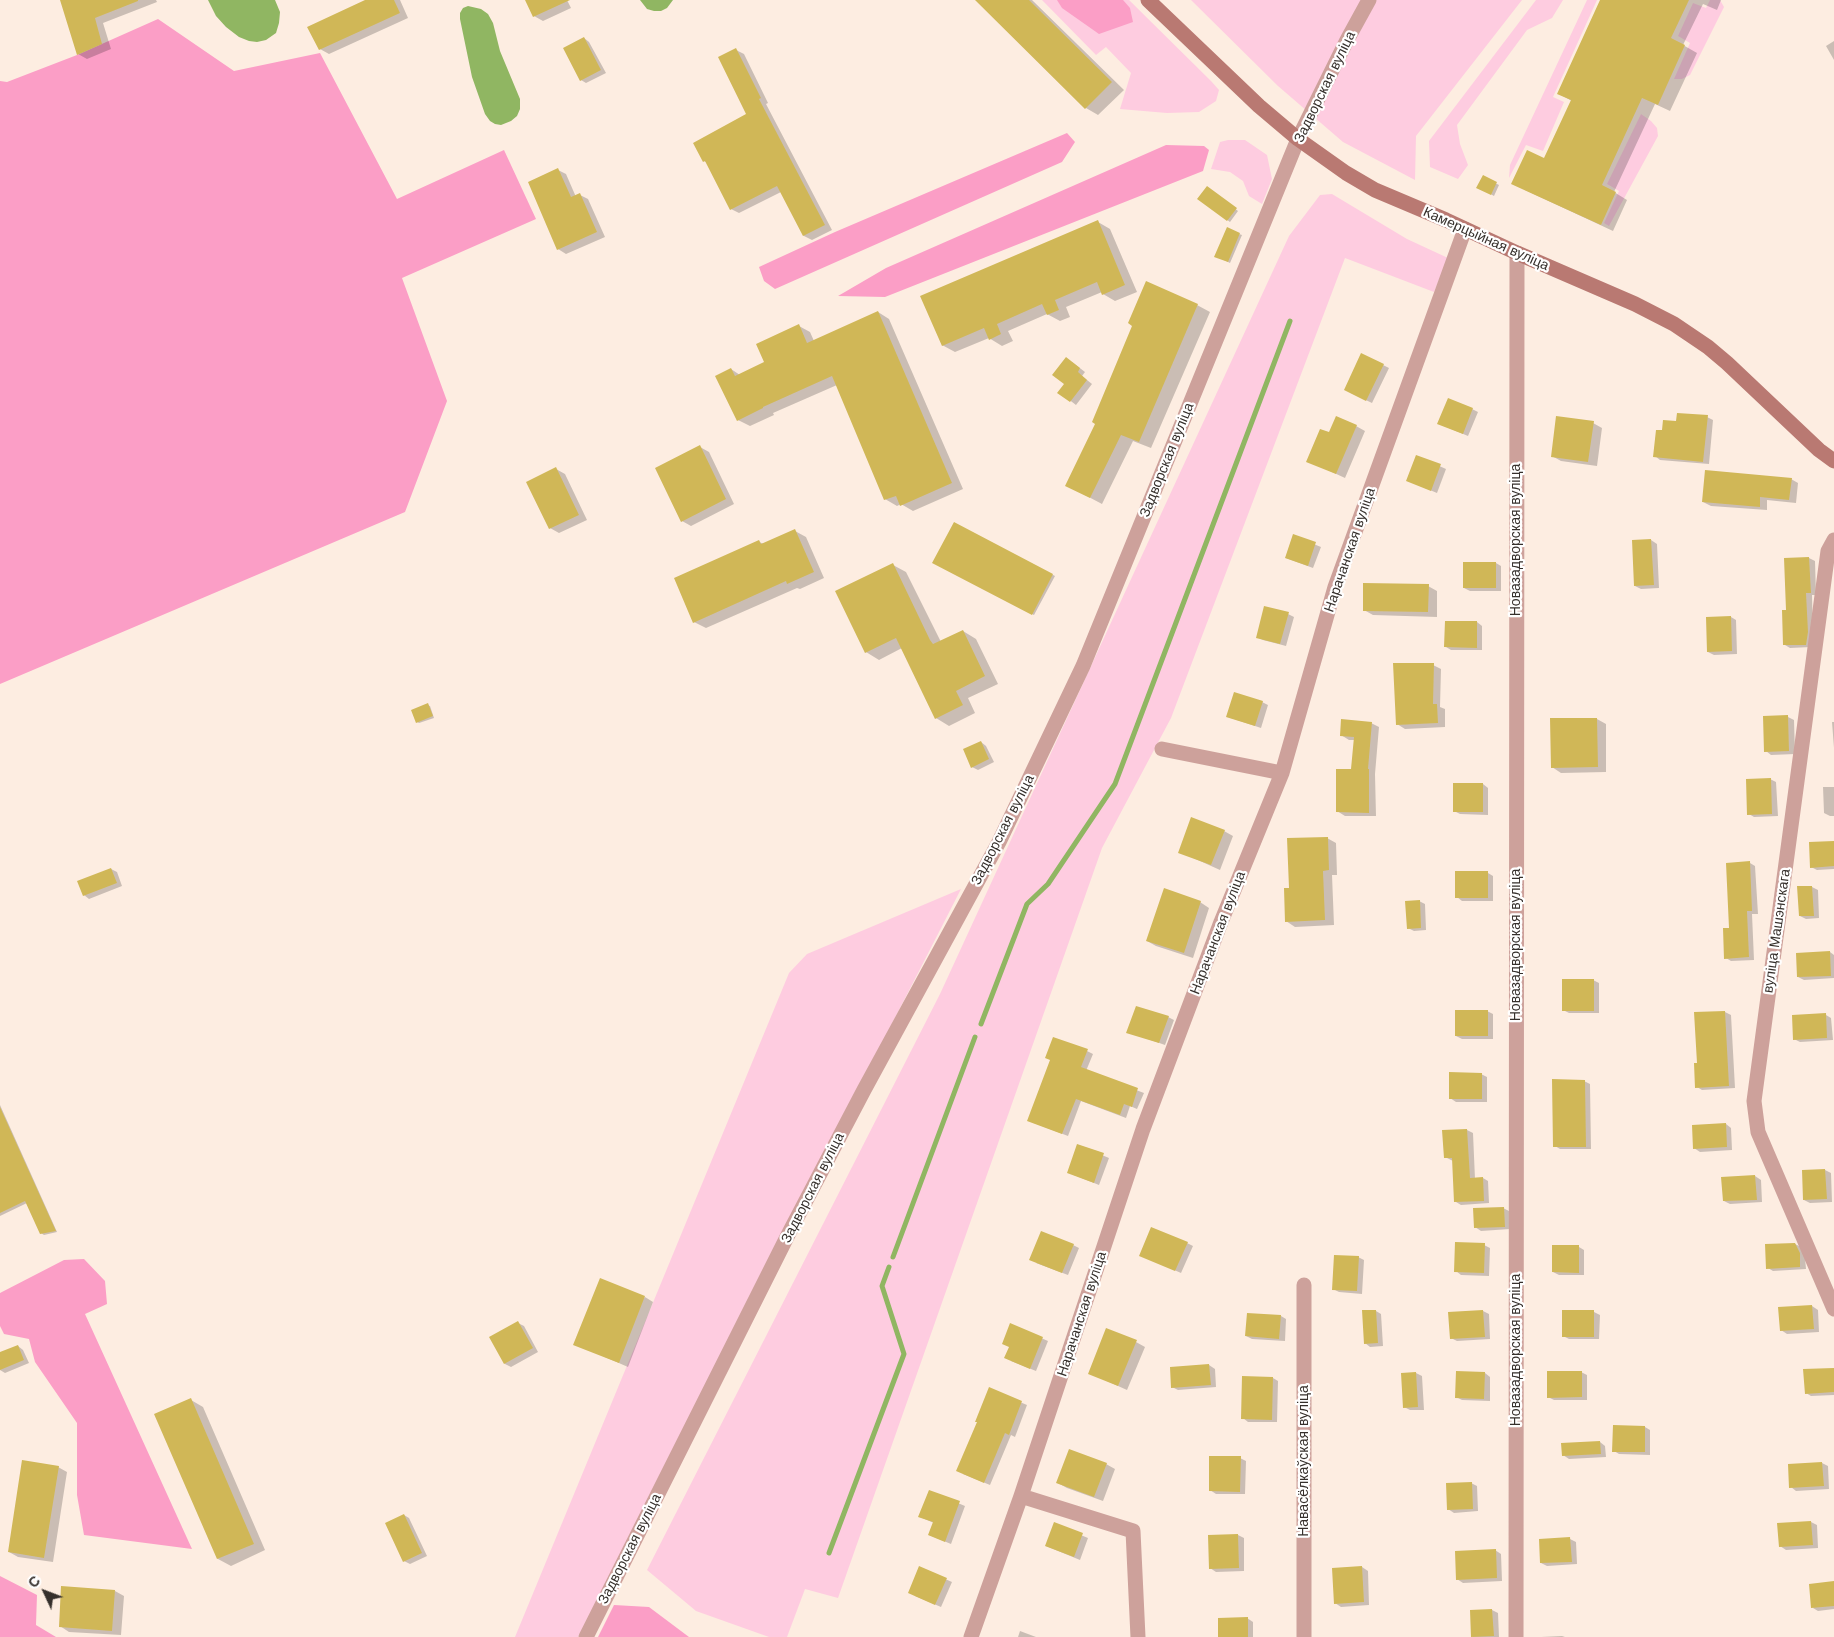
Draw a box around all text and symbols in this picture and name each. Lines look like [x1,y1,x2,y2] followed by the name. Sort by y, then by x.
[1291,29,1359,145] street label: Задворская вуліца
[1421,204,1551,274] street label: Камерцыйная вуліца
[1136,400,1198,520] street label: Задворская вуліца
[1508,464,1524,616] street label: Новазадворская вуліца
[1321,486,1379,614] street label: Нарачанская вуліца
[968,772,1038,888] street label: Задворская вуліца
[1760,868,1794,994] street label: вуліца Машэнскага
[1187,869,1249,997] street label: Нарачанская вуліца
[1508,869,1524,1021] street label: Новазадворская вуліца
[778,1130,848,1246] street label: Задворская вуліца
[1054,1249,1110,1379] street label: Нарачанская вуліца
[1508,1274,1524,1426] street label: Новазадворская вуліца
[1296,1385,1312,1537] street label: Навасёлкаўская вуліца
[595,1491,665,1607] street label: Задворская вуліца
[20,1567,70,1617] north arrow
[25,1573,43,1591] text: С

